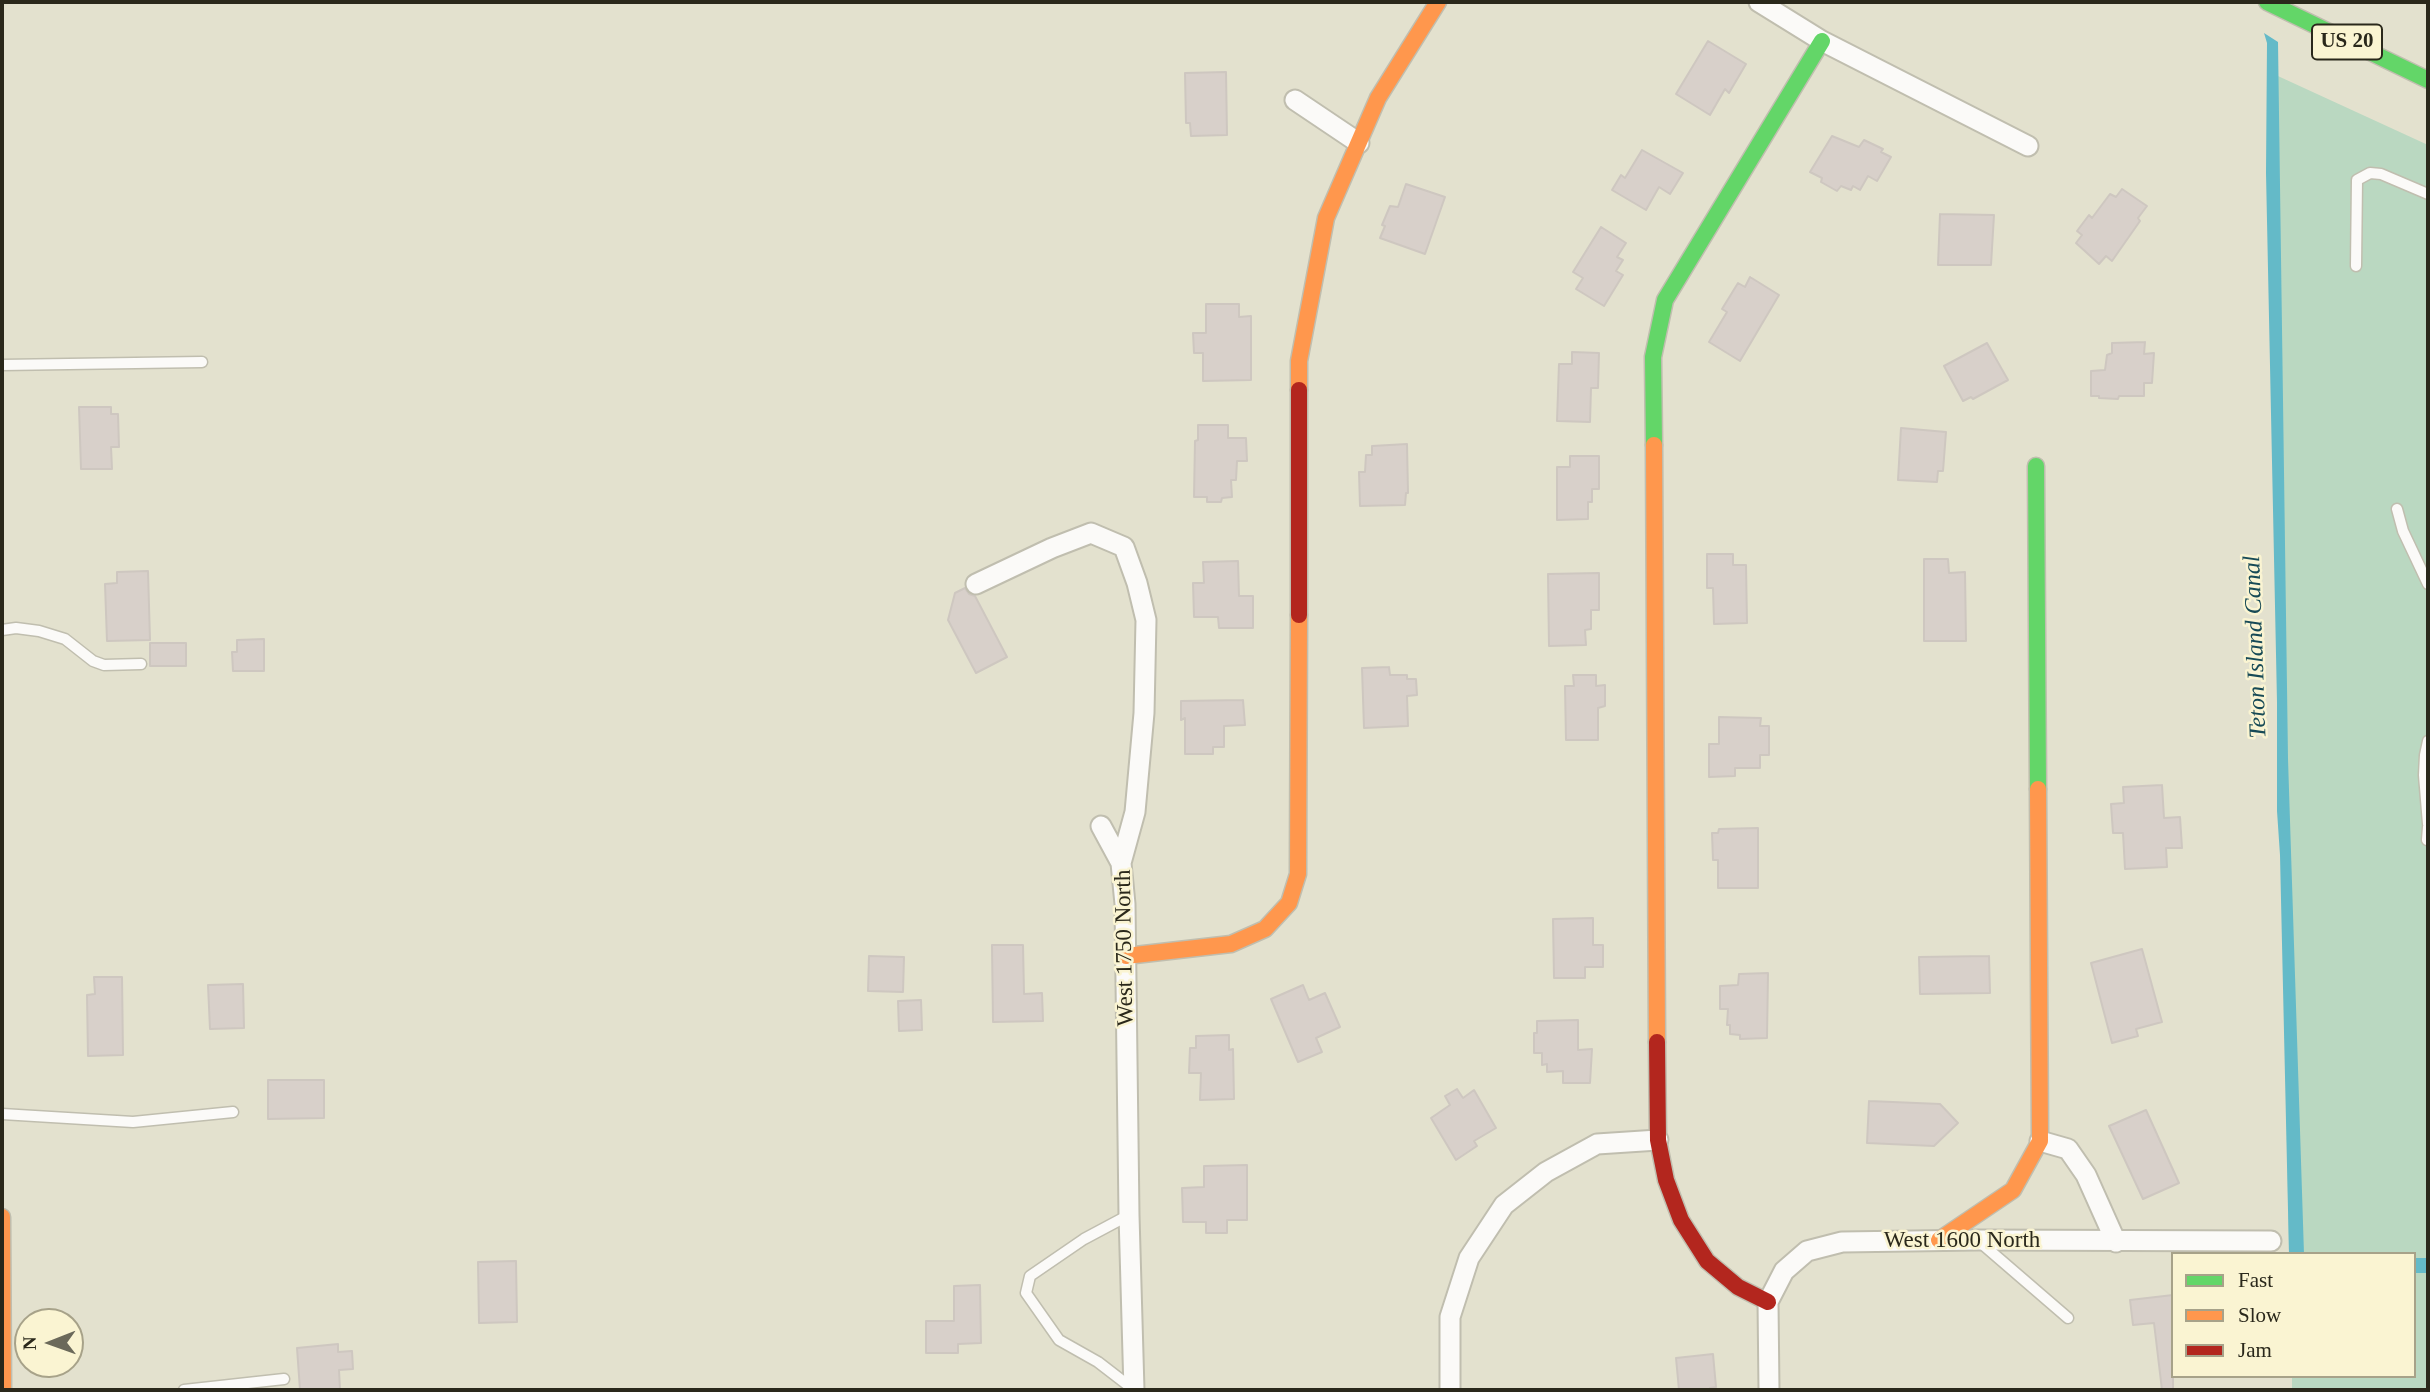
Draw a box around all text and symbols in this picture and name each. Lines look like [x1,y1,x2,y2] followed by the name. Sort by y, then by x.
[2312,24,2382,60] road number: US 20
[2238,555,2274,739] water label: Teton Island Canal
[1110,869,1140,1027] street label: West 1750 North
[1884,1227,2040,1255] street label: West 1600 North
[2171,1252,2416,1378] legend
[2238,1268,2273,1292] text: Fast
[2238,1303,2281,1327] text: Slow
[14,1308,84,1378] north arrow
[19,1336,40,1350] text: N
[2238,1338,2272,1362] text: Jam

